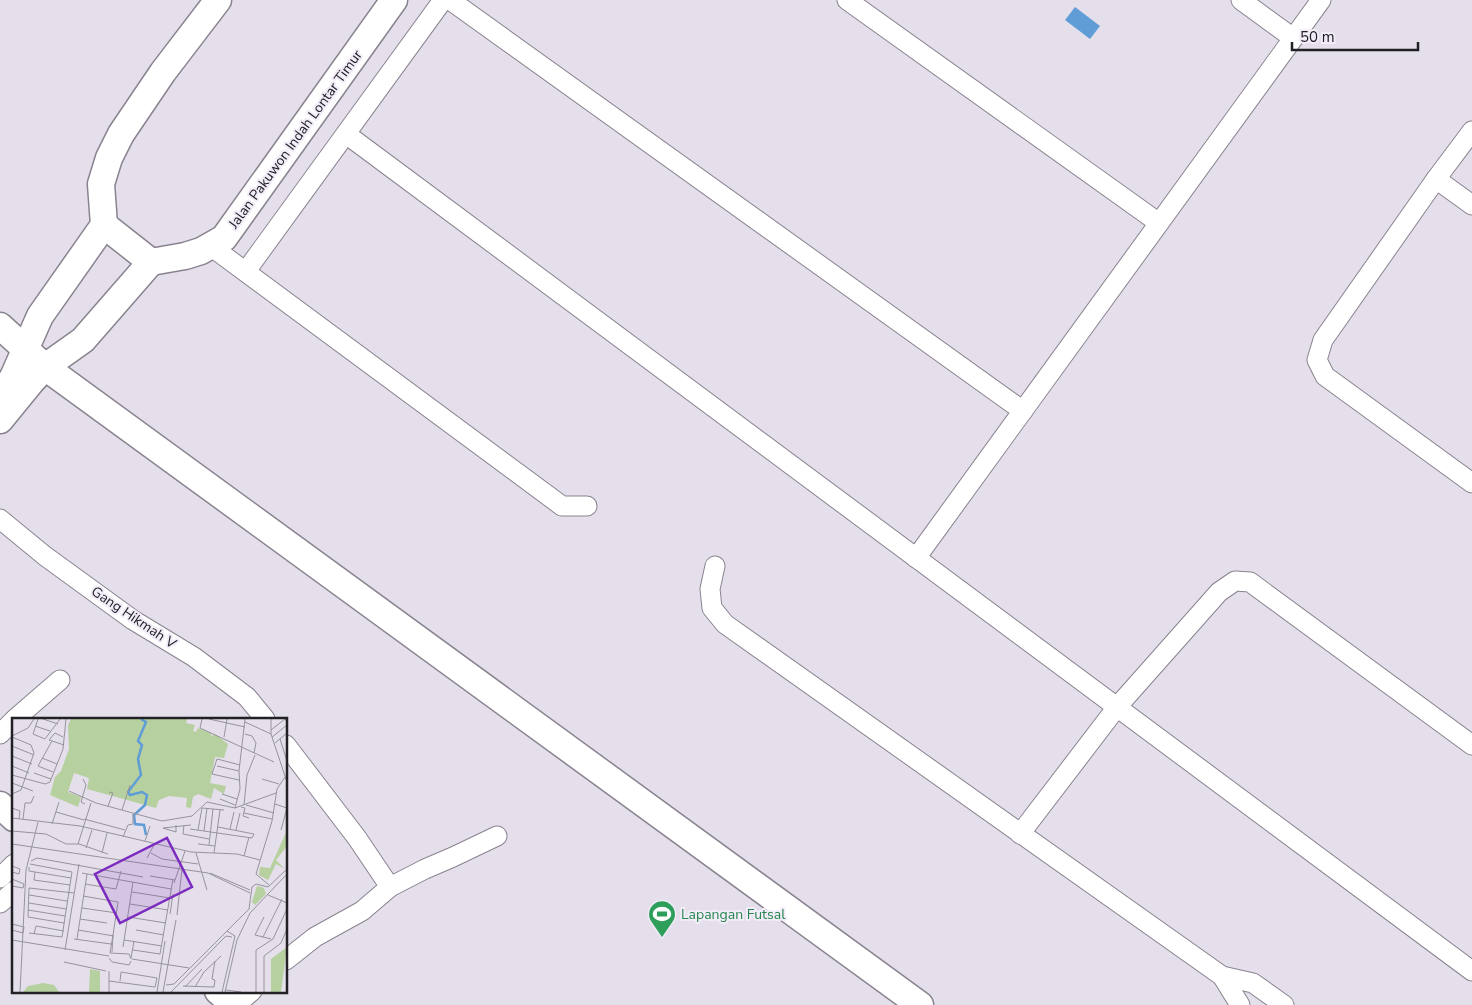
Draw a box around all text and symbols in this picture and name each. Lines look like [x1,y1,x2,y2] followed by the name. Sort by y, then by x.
[1292,20,1418,52] scale bar
[1300,27,1335,47] text: 50 m
[224,46,367,233] street label: Jalan Pakuwon Indah Lontar Timur
[87,582,180,653] street label: Gang Hikmah V
[12,718,288,992] inset map
[647,899,677,938] sports icon: Lapangan Futsal
[681,905,786,924] place label: Lapangan Futsal

